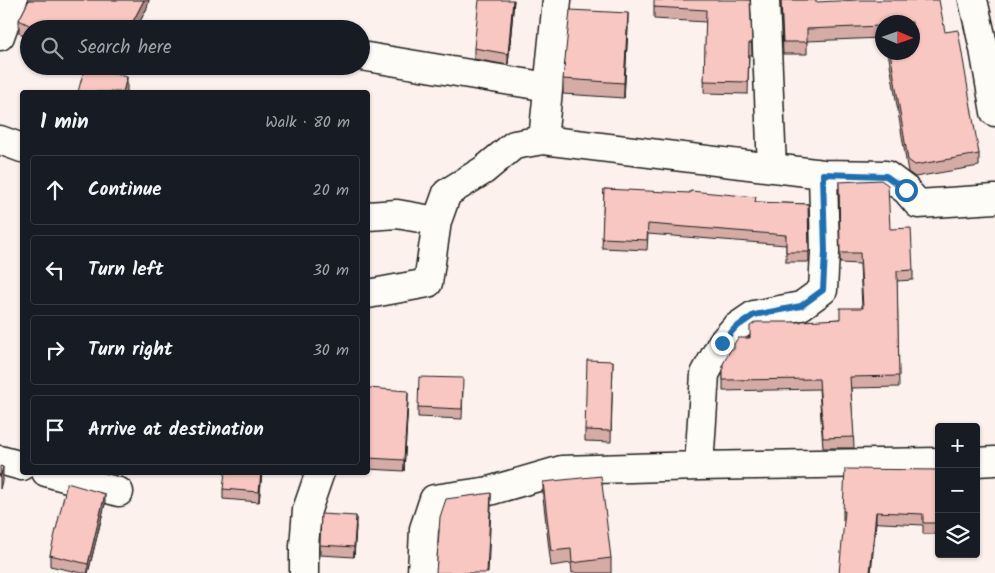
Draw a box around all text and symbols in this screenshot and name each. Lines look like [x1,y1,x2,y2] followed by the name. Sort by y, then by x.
[875,15,920,60] north arrow
[20,20,370,75] search box
[78,33,172,63] text: Search here
[38,34,66,62] icon: search
[40,106,89,139] text: 1 min
[265,110,350,135] text: Walk · 80 m
[88,175,161,205] text: Continue
[41,176,69,204] icon: ahead
[313,178,349,203] text: 20 m
[895,179,918,202] route start
[88,255,163,285] text: Turn left
[41,256,69,284] icon: left
[313,258,349,283] text: 30 m
[711,332,734,355] route end
[88,335,173,365] text: Turn right
[41,336,69,364] icon: right
[313,338,349,363] text: 30 m
[88,415,264,445] text: Arrive at destination
[41,416,69,444] icon: arrive
[935,423,980,558] map controls
[935,423,980,468] button: +
[935,468,980,513] button: −
[935,513,980,558] button: layers

